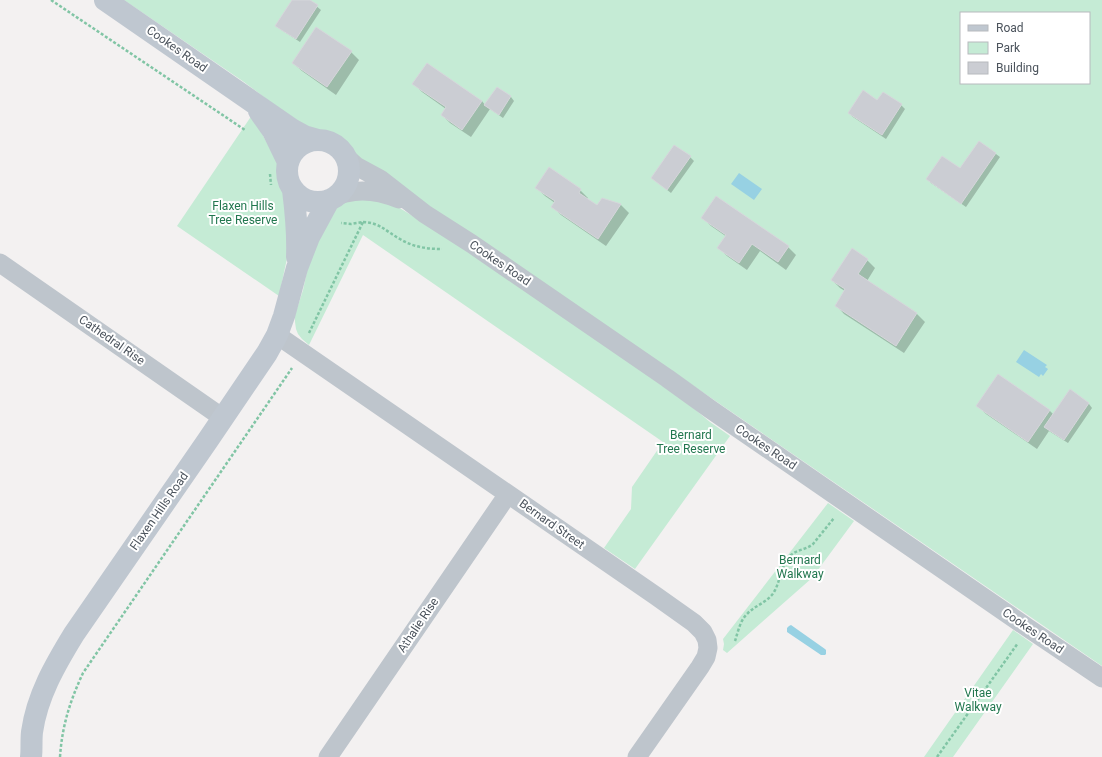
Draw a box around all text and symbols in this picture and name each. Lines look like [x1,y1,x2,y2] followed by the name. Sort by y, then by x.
[960,12,1090,84] legend
[996,21,1024,35] text: Road
[144,23,210,75] street label: Cookes Road
[996,41,1021,55] text: Park
[996,61,1039,75] text: Building
[209,199,277,227] park label: Flaxen Hills Tree Reserve
[467,237,533,289] street label: Cookes Road
[76,312,148,368] street label: Cathedral Rise
[733,421,799,473] street label: Cookes Road
[657,428,725,456] park label: Bernard Tree Reserve
[127,469,191,553] street label: Flaxen Hills Road
[517,496,587,552] street label: Bernard Street
[776,553,824,581] park label: Bernard Walkway
[395,595,441,655] street label: Athalie Rise
[1000,605,1066,657] street label: Cookes Road
[954,686,1002,714] park label: Vitae Walkway

